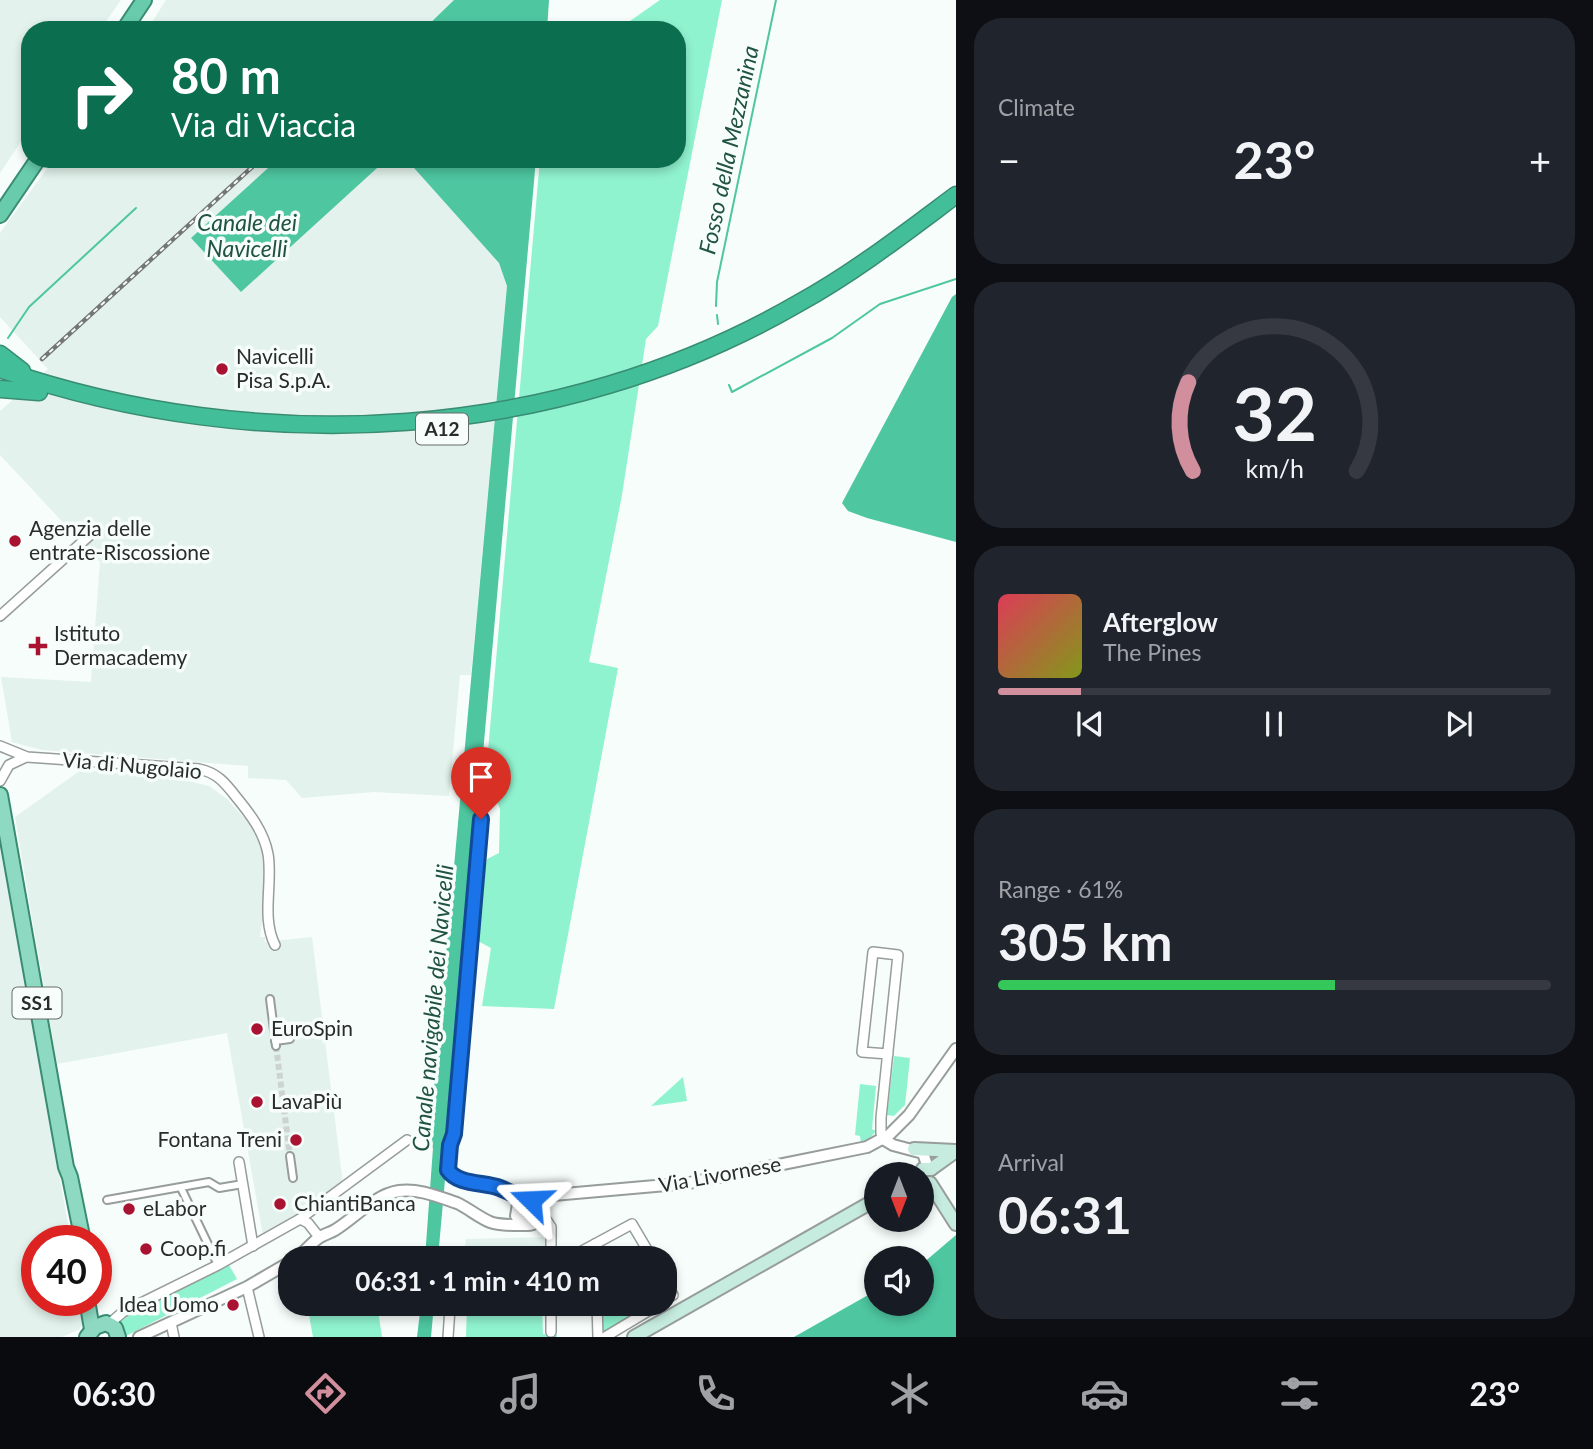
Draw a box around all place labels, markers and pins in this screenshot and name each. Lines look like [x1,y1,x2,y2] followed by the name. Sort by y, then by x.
[236,343,331,392] place label: Navicelli Pisa S.p.A.
[214,361,230,377] marker: Navicelli Pisa S.p.A.
[29,515,210,564] place label: Agenzia delle entrate-Riscossione
[7,533,23,549] marker: Agenzia delle entrate-Riscossione
[54,620,188,669] place label: Istituto Dermacademy
[28,636,48,656] marker: Istituto Dermacademy
[451,747,511,819] pin
[271,1015,353,1040] place label: EuroSpin
[249,1021,265,1037] marker: EuroSpin
[271,1088,342,1113] place label: LavaPiù
[249,1094,265,1110] marker: LavaPiù
[158,1126,282,1151] place label: Fontana Treni
[288,1132,304,1148] marker: Fontana Treni
[294,1190,416,1215] place label: ChiantiBanca
[143,1195,207,1220] place label: eLabor
[272,1196,288,1212] marker: ChiantiBanca
[121,1201,137,1217] marker: eLabor
[160,1235,226,1260] place label: Coop.fi
[138,1241,154,1257] marker: Coop.fi
[119,1291,219,1316] place label: Idea Uomo
[225,1297,241,1313] marker: Idea Uomo

